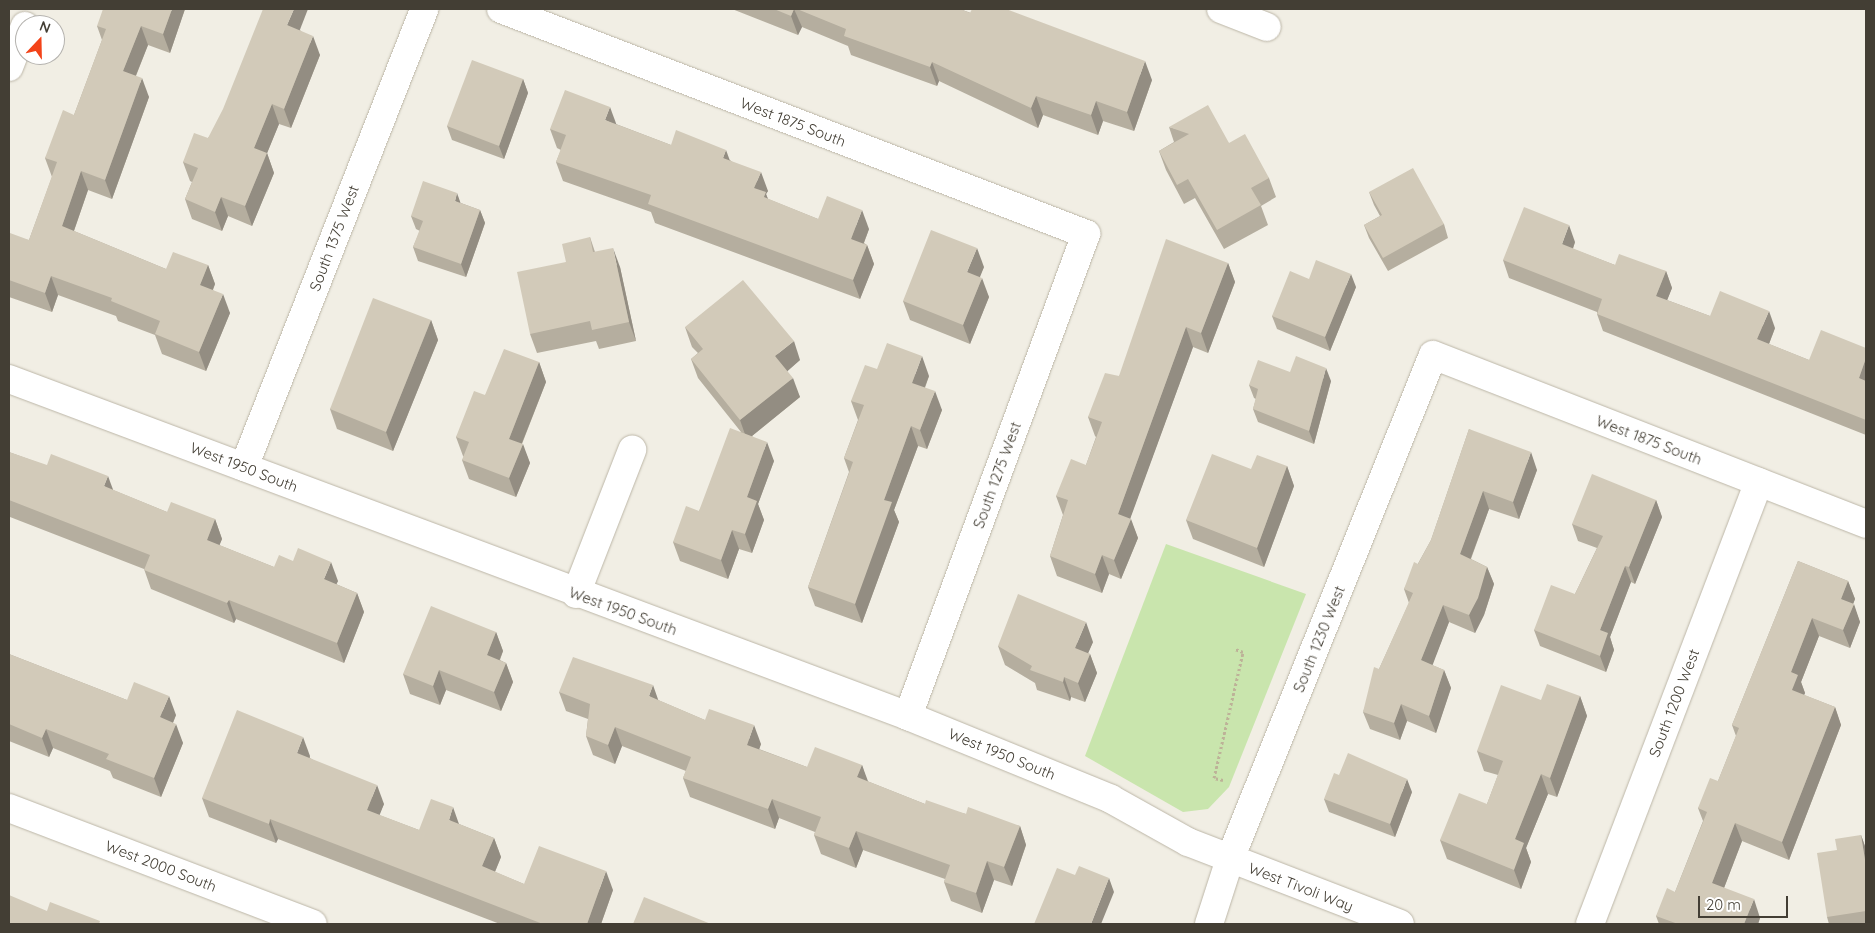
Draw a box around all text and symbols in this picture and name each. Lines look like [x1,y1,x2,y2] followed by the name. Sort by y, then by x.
[15,15,65,65] north arrow
[37,17,53,37] text: N
[738,94,848,150] street label: West 1875 South
[306,183,362,293] street label: South 1375 West
[1594,412,1704,468] street label: West 1875 South
[969,419,1025,531] street label: South 1275 West
[188,438,300,496] street label: West 1950 South
[567,583,679,639] street label: West 1950 South
[1289,583,1349,695] street label: South 1230 West
[1645,646,1703,760] street label: South 1200 West
[946,724,1058,784] street label: West 1950 South
[103,836,219,896] street label: West 2000 South
[1246,859,1356,915] street label: West Tivoli Way
[1700,886,1790,918] scale bar
[1706,895,1741,914] text: 20 m

